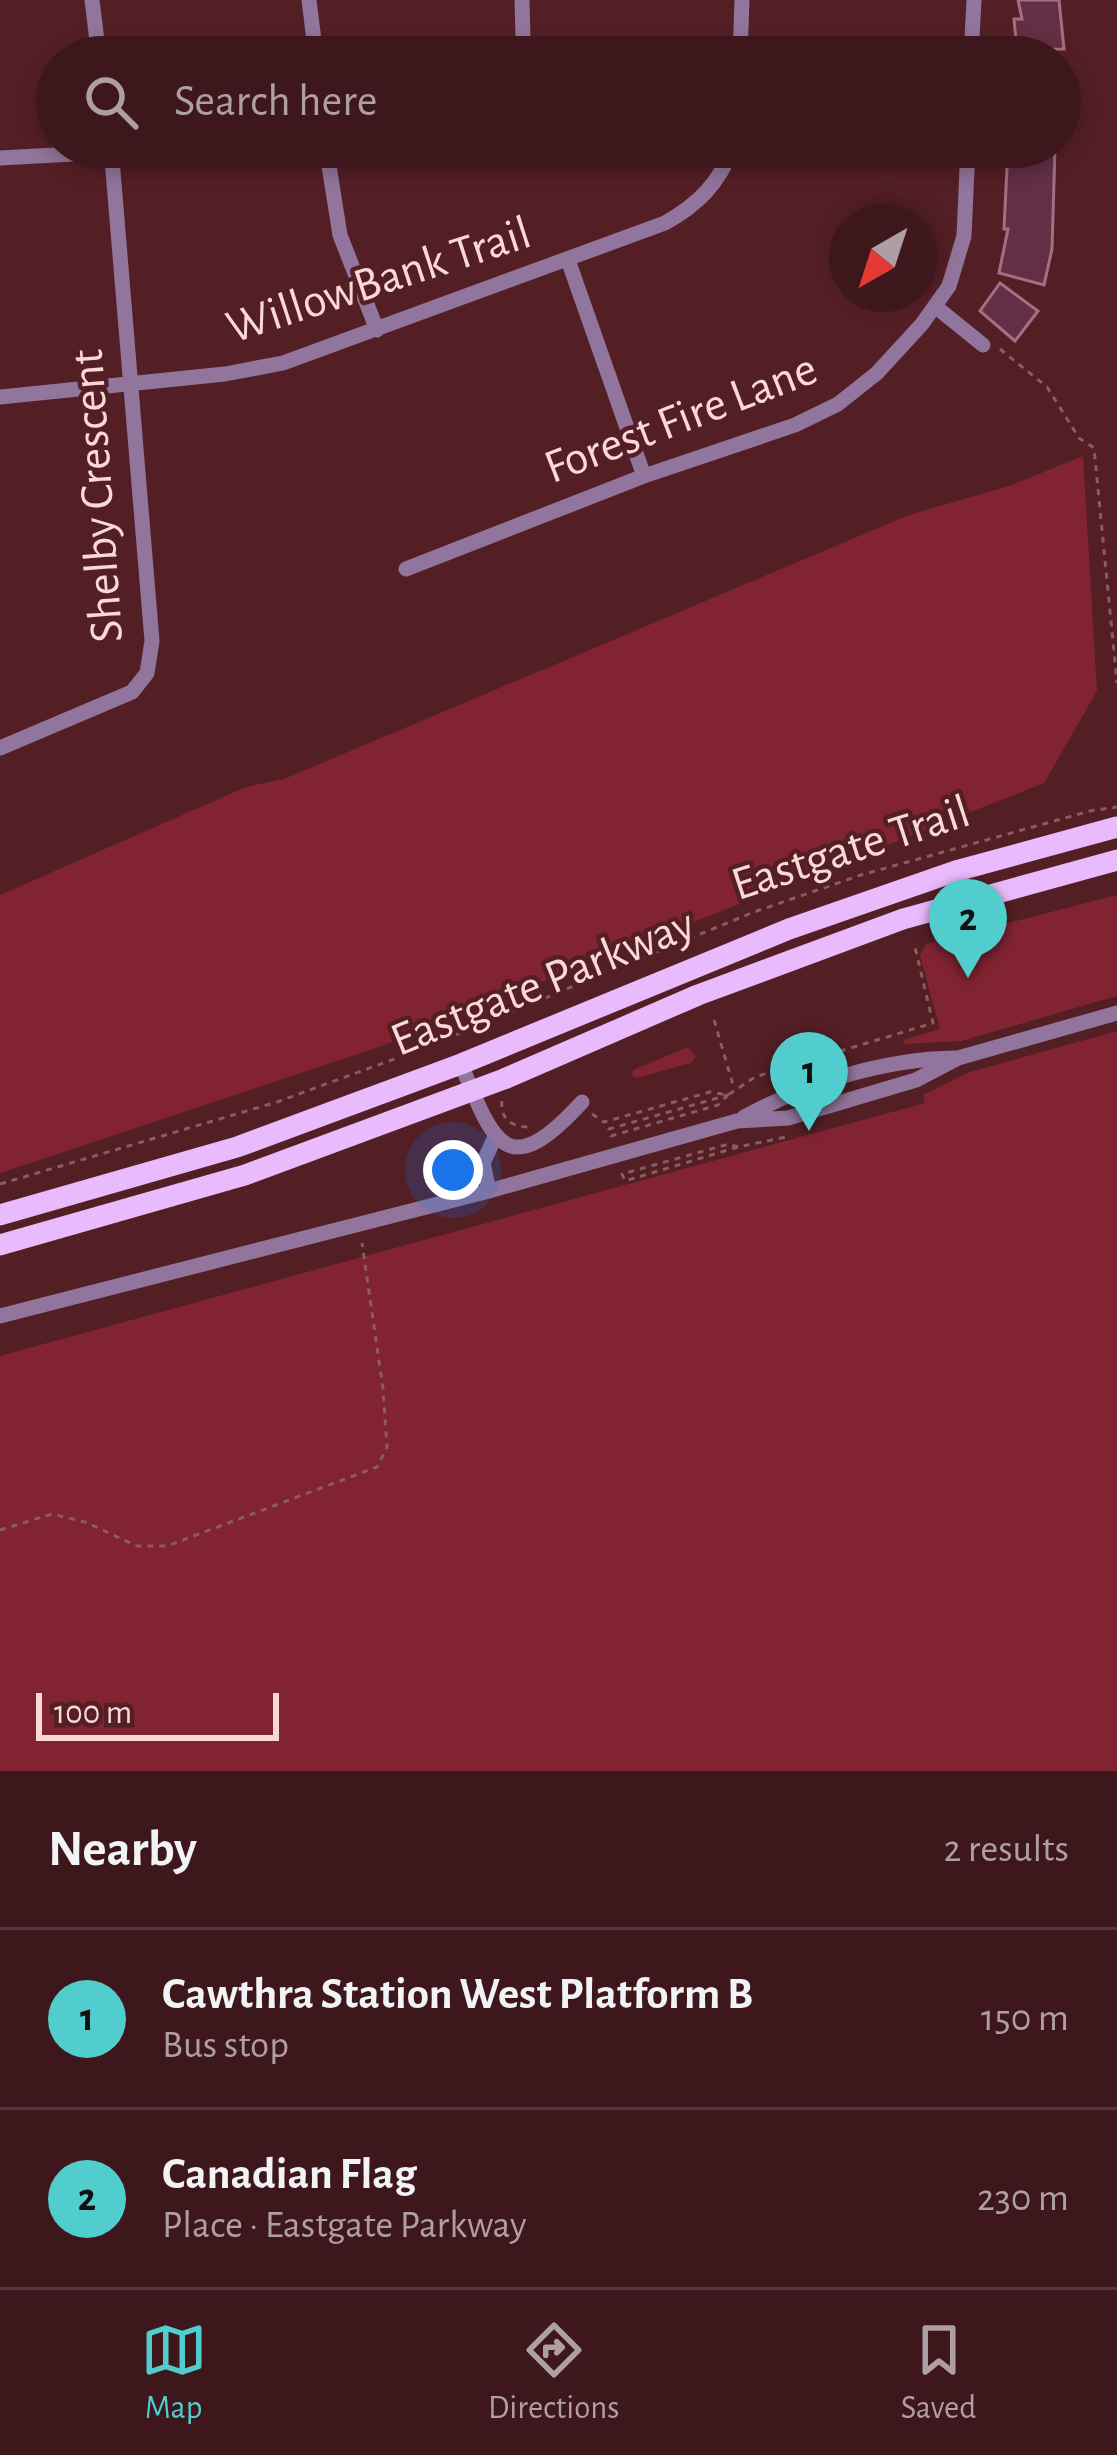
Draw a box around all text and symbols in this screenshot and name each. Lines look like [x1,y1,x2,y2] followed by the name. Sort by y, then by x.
[36,36,1081,168] search box
[78,69,144,135] icon: search
[174,79,377,124] text: Search here
[829,204,937,312] north arrow
[221,209,537,353] street label: WillowBank Trail
[538,345,824,493] street label: Forest Fire Lane
[64,348,132,644] street label: Shelby Crescent
[726,788,976,910] street label: Eastgate Trail
[929,879,1007,978] pin: 2
[384,900,702,1066] street label: Eastgate Parkway
[770,1032,848,1131] pin: 1
[423,1140,483,1200] your location
[36,1687,279,1740] scale bar
[54,1697,132,1730] text: 100 m
[48,1824,197,1875] text: Nearby
[943,1830,1069,1869] text: 2 results
[162,1972,753,2017] text: Cawthra Station West Platform B
[80,1999,94,2038] text: 1
[981,1999,1069,2038] text: 150 m
[162,2026,289,2065] text: Bus stop
[162,2152,416,2197] text: Canadian Flag
[78,2179,96,2218] text: 2
[977,2179,1069,2218] text: 230 m
[162,2206,527,2245] text: Place · Eastgate Parkway
[141,2317,207,2429] tab: Map
[488,2317,619,2429] tab: Directions
[901,2317,976,2429] tab: Saved

